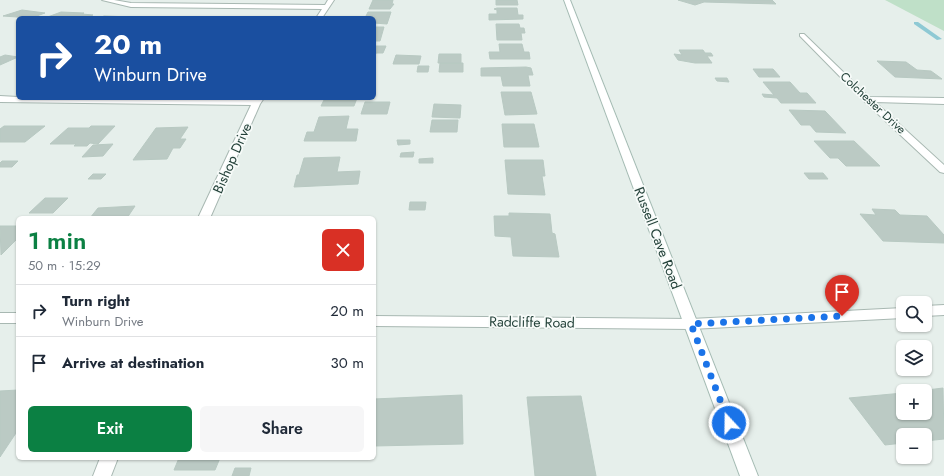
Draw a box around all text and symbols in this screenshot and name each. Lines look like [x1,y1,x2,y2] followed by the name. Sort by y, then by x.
[94,24,162,65] text: 20 m
[28,32,80,84] icon: right
[94,62,207,88] text: Winburn Drive
[836,68,910,138] street label: Colchester Drive
[208,119,256,197] street label: Bishop Drive
[629,184,687,292] street label: Russell Cave Road
[28,223,86,258] text: 1 min
[322,229,364,271] button: close
[28,256,101,275] text: 50 m · 15:29
[825,275,859,316] pin
[831,281,853,303] icon: arrive
[62,290,130,312] text: Turn right
[896,296,932,464] map controls
[896,296,932,332] button: search
[28,300,50,322] icon: right
[330,300,364,322] text: 20 m
[489,311,575,333] street label: Radcliffe Road
[62,312,143,331] text: Winburn Drive
[896,340,932,376] button: layers
[28,352,50,374] icon: arrive
[62,352,204,374] text: Arrive at destination
[331,352,364,374] text: 30 m
[896,384,932,420] button: +
[708,402,750,444] position arrow
[28,406,192,452] button: Exit
[200,406,364,452] button: Share
[896,428,932,464] button: −

